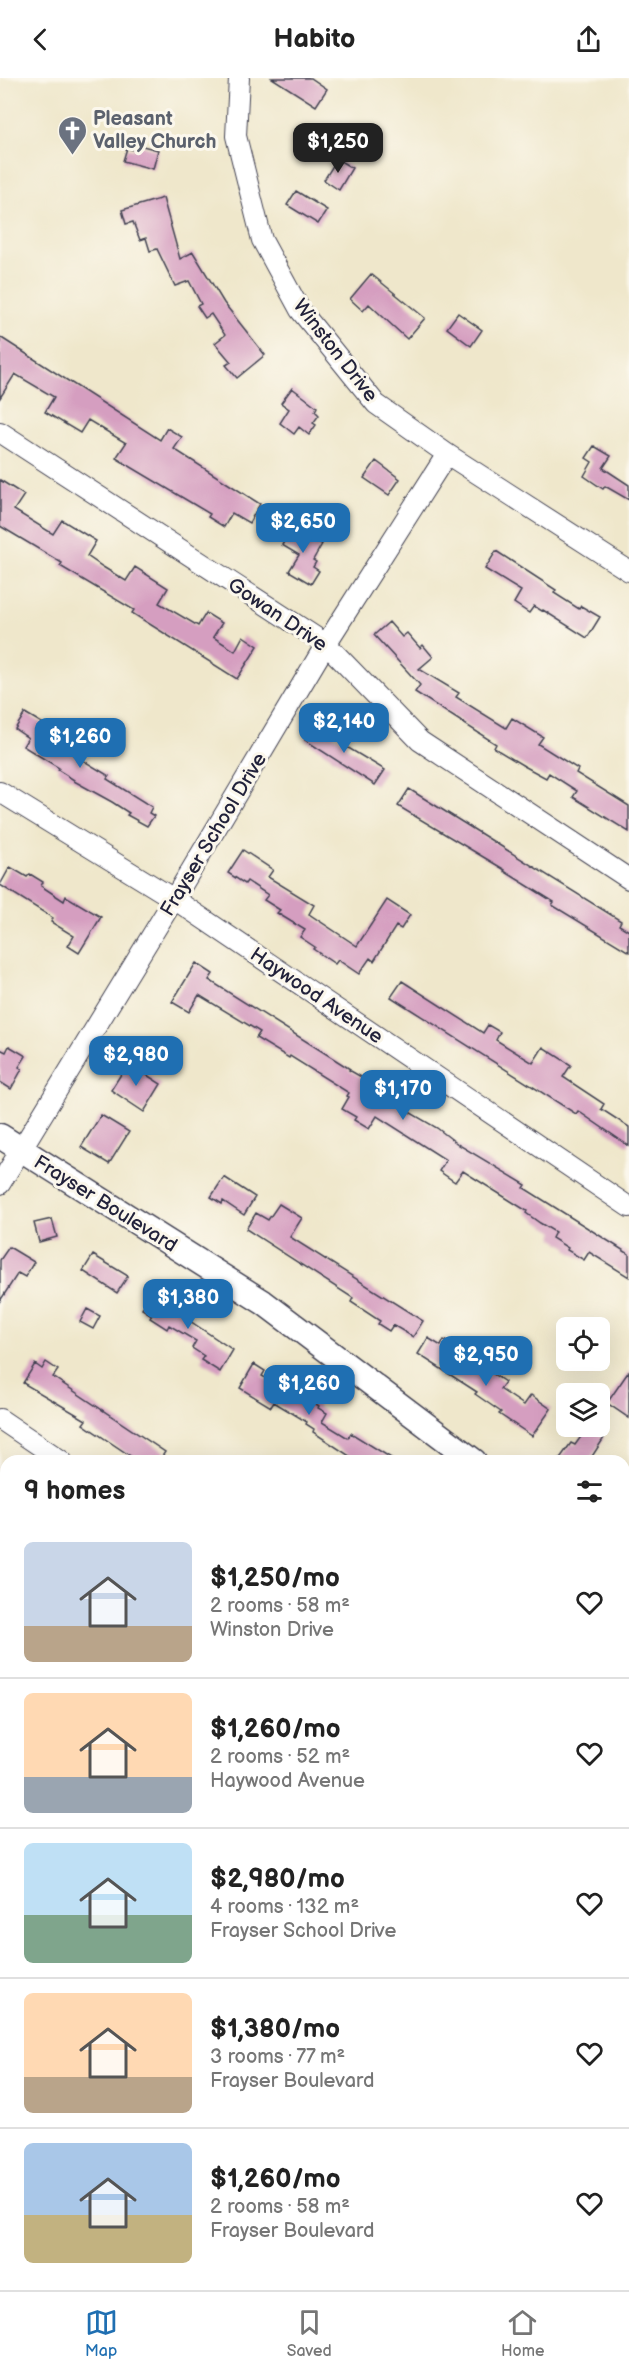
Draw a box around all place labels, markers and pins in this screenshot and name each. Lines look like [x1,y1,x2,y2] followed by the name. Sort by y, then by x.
[93,107,216,154] place label: Pleasant Valley Church
[56,114,88,156] church icon: Pleasant Valley Church
[289,123,387,174] pin: $1,250
[254,503,352,554] pin: $2,650
[295,703,393,754] pin: $2,140
[31,718,129,769] pin: $1,260
[87,1036,185,1087] pin: $2,980
[354,1070,452,1121] pin: $1,170
[139,1279,237,1330] pin: $1,380
[437,1336,535,1387] pin: $2,950
[260,1365,358,1416] pin: $1,260

